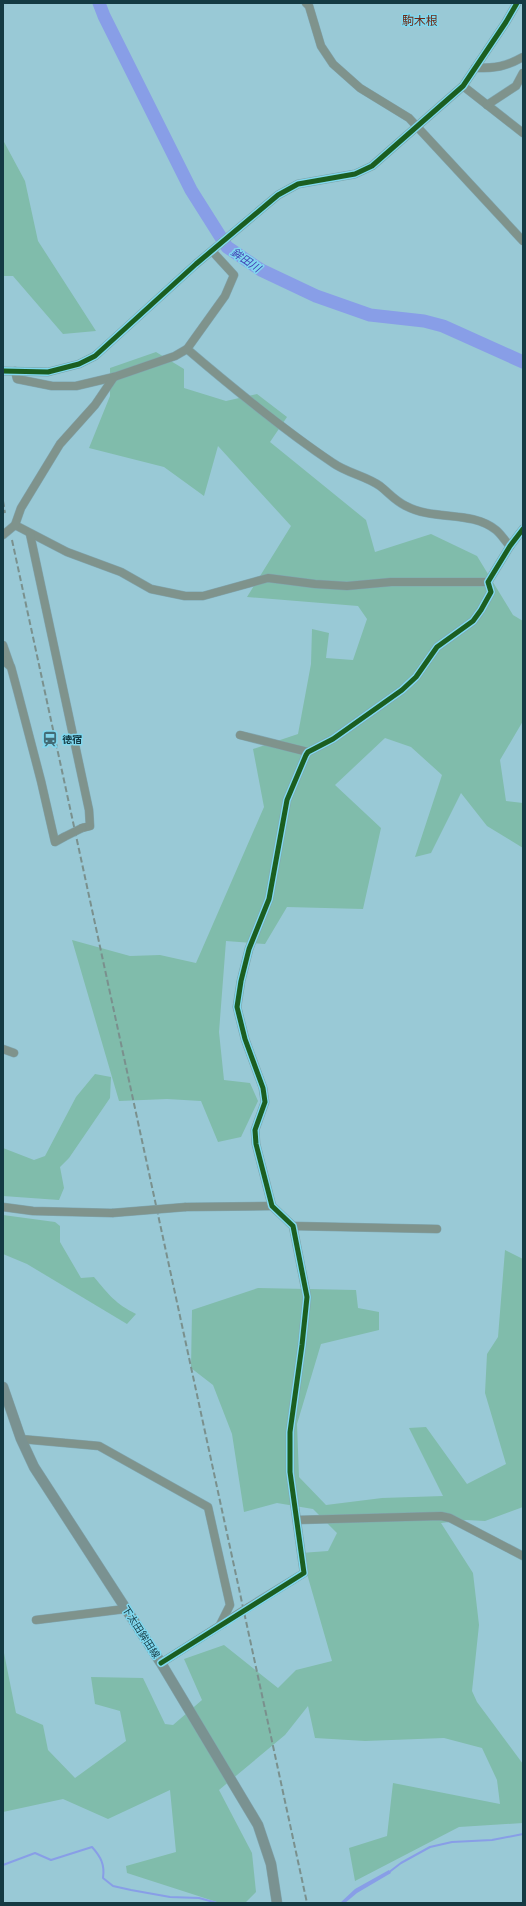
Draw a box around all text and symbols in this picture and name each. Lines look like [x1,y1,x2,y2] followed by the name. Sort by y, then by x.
[402,14,438,28] district label: 駒木根
[229,246,264,275] water label: 鉾田川
[41,730,59,748] station icon: 徳宿
[62,734,82,745] place label: 徳宿
[120,1604,162,1660] street label: 下太田鉾田線

